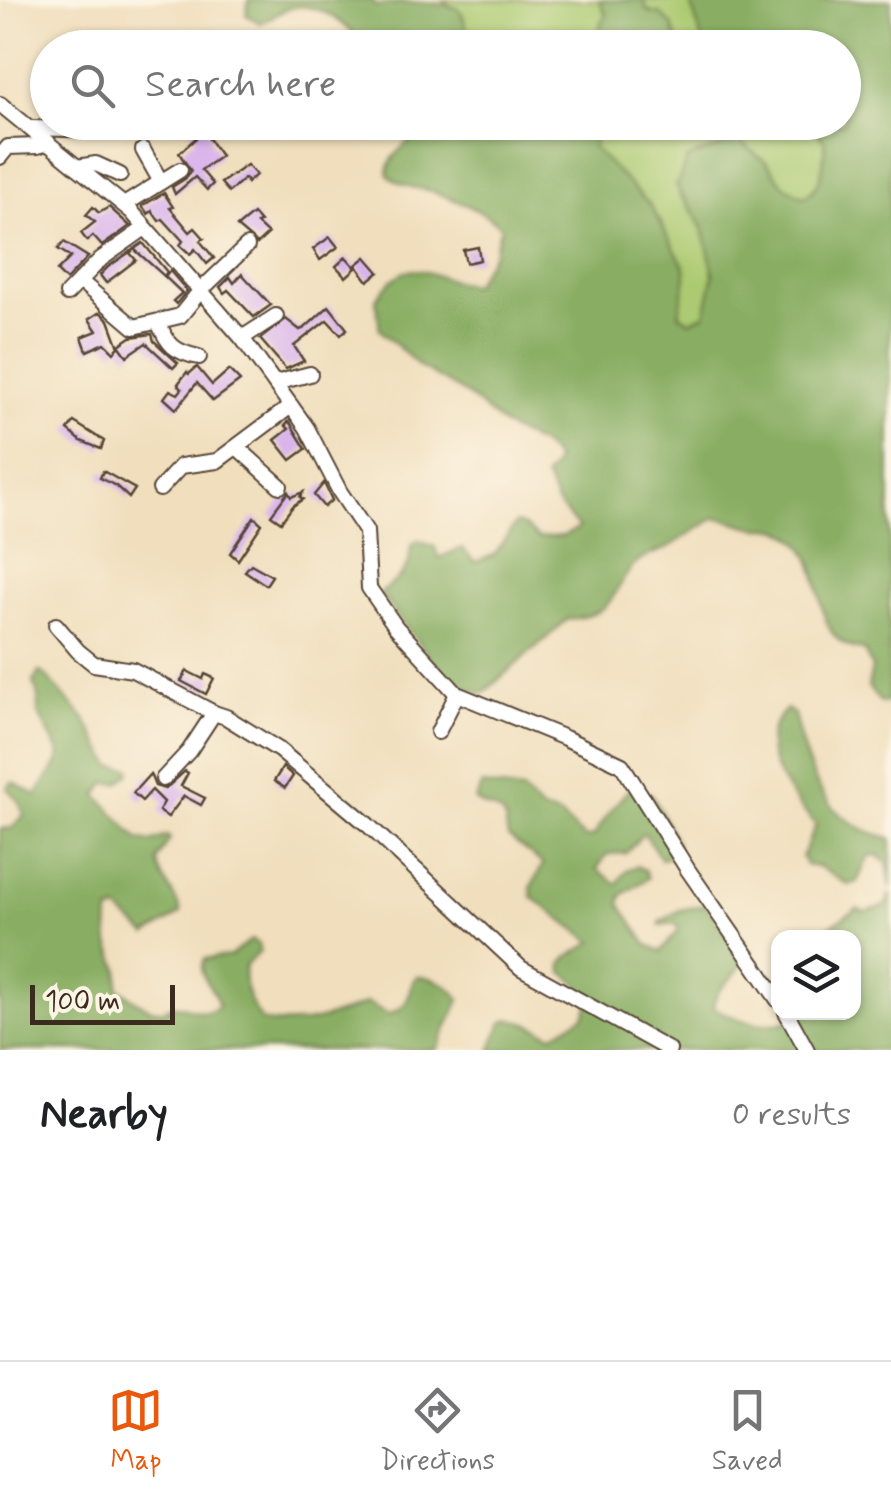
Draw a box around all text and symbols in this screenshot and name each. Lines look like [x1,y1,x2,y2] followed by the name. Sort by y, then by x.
[30,30,861,140] search box
[65,58,120,113] icon: search
[145,61,336,110] text: Search here
[771,930,861,1020] map controls
[771,930,861,1020] button: layers
[30,980,175,1024] scale bar
[45,984,120,1021] text: 100 m
[40,1088,168,1143] text: Nearby
[732,1094,851,1136] text: 0 results
[108,1383,163,1480] tab: Map
[380,1383,495,1480] tab: Directions
[712,1383,783,1480] tab: Saved

